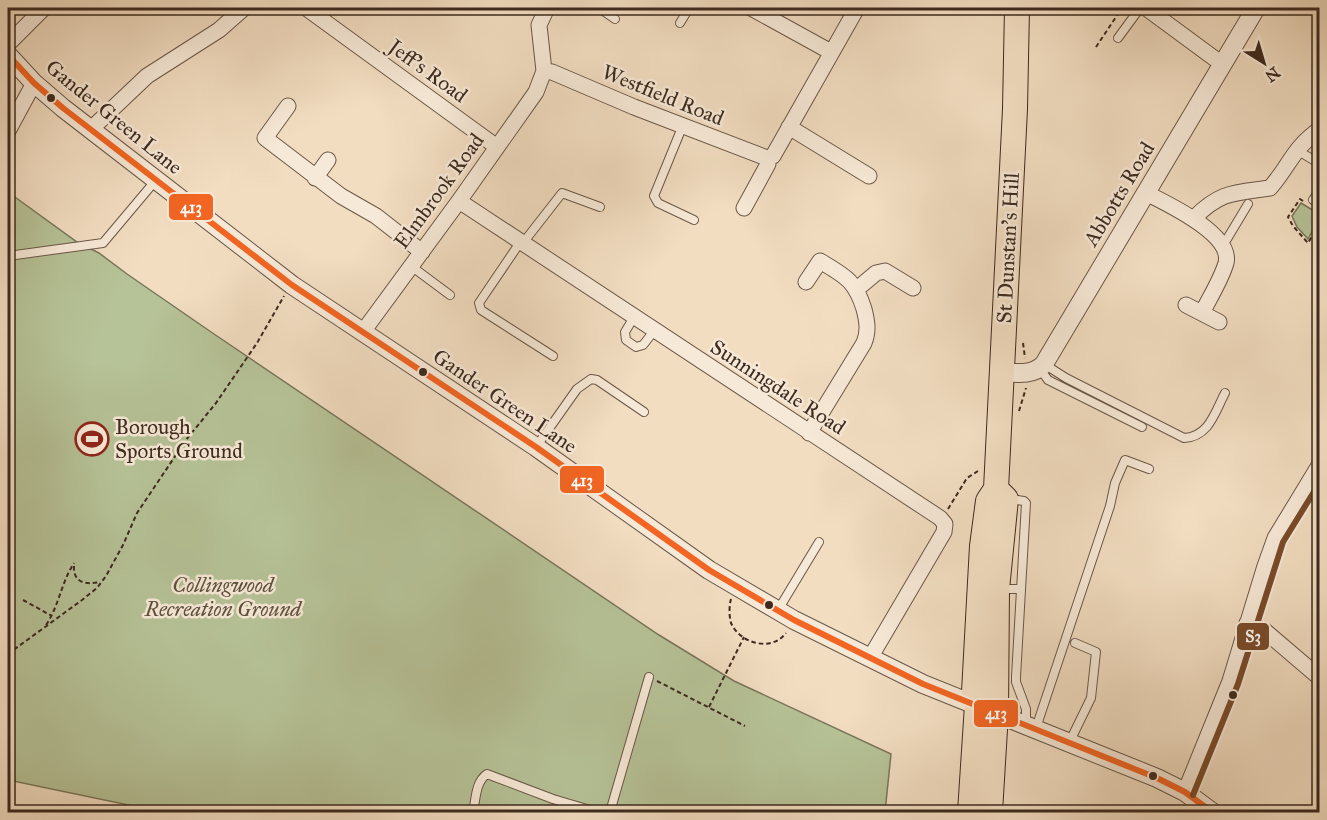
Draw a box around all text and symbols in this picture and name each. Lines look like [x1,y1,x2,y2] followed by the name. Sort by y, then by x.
[382,32,473,109] street label: Jeff's Road
[1234,33,1294,93] north arrow
[40,54,188,180] street label: Gander Green Lane
[598,59,728,131] street label: Westfield Road
[1261,63,1284,87] text: N
[45,92,57,104] unlabelled marker
[388,128,490,254] street label: Elmbrook Road
[1077,137,1161,252] street label: Abbotts Road
[991,172,1025,324] street label: St Dunstan's Hill
[168,193,214,221] line badge: 413
[180,198,202,218] text: 413
[706,334,851,441] street label: Sunningdale Road
[428,343,582,459] street label: Gander Green Lane
[417,366,429,378] unlabelled marker
[115,414,243,464] place label: Borough Sports Ground
[74,421,110,457] sports icon: Borough Sports Ground
[559,465,605,494] line badge: 413
[571,471,593,491] text: 413
[144,572,303,622] park label: Collingwood Recreation Ground
[763,599,775,611] unlabelled marker
[1236,622,1270,651] line badge: S3
[1245,627,1261,647] text: S3
[1227,689,1239,701] unlabelled marker
[973,699,1019,728] line badge: 413
[985,704,1007,724] text: 413
[1147,770,1159,782] unlabelled marker

